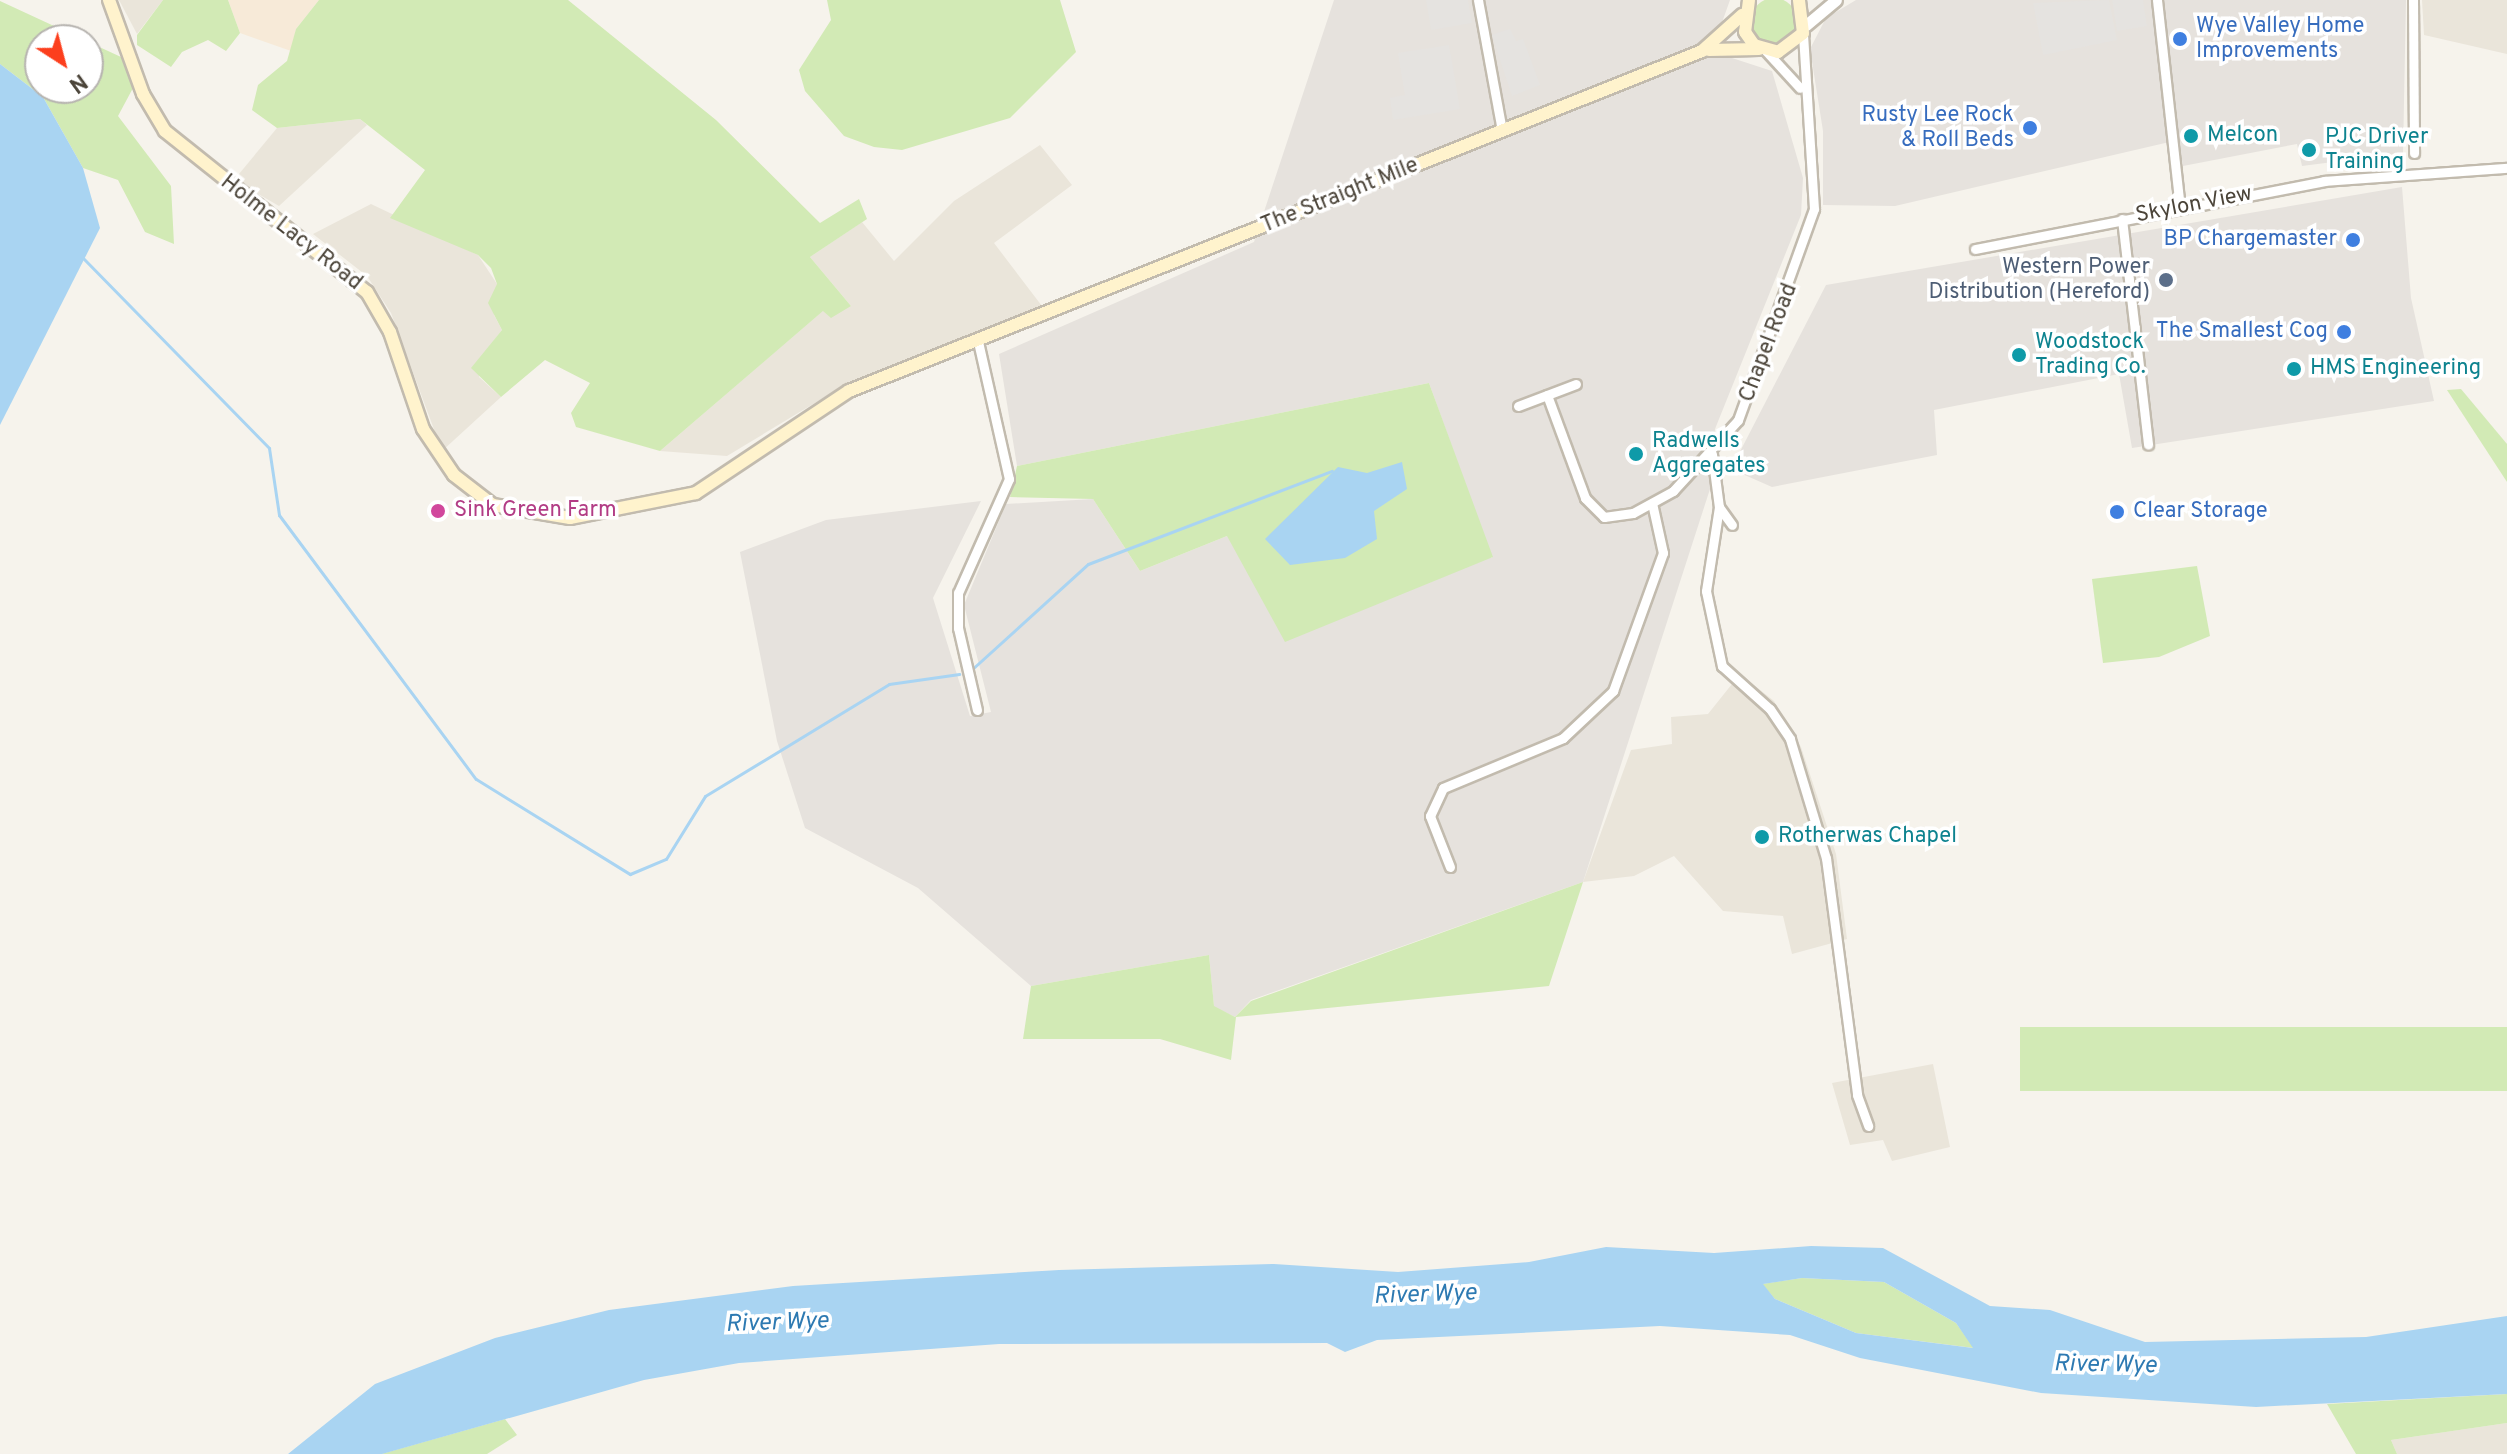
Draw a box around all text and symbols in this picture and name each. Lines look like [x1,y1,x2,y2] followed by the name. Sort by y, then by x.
[2196,13,2365,64] place label: Wye Valley Home Improvements
[24,24,104,104] north arrow
[2171,30,2189,48] marker: Wye Valley Home Improvements
[63,67,92,98] text: N
[1862,102,2014,154] place label: Rusty Lee Rock & Roll Beds
[2021,119,2039,137] marker: Rusty Lee Rock & Roll Beds
[2207,123,2278,149] place label: Melcon
[2325,124,2428,176] place label: PJC Driver Training
[2182,127,2200,145] marker: Melcon
[2300,141,2318,159] marker: PJC Driver Training
[1258,152,1422,240] street label: The Straight Mile
[215,169,367,297] street label: Holme Lacy Road
[2133,181,2255,229] street label: Skylon View
[2164,227,2337,253] place label: BP Chargemaster
[2344,231,2362,249] marker: BP Chargemaster
[1929,254,2150,306] place label: Western Power Distribution (Hereford)
[2157,271,2175,289] marker: Western Power Distribution (Hereford)
[1734,280,1804,406] street label: Chapel Road
[2156,319,2328,345] place label: The Smallest Cog
[2335,323,2353,341] marker: The Smallest Cog
[2035,329,2146,380] place label: Woodstock Trading Co.
[2010,346,2028,364] marker: Woodstock Trading Co.
[2310,356,2481,382] place label: HMS Engineering
[2285,360,2303,378] marker: HMS Engineering
[1652,428,1766,480] place label: Radwells Aggregates
[1627,445,1645,463] marker: Radwells Aggregates
[454,498,617,524] place label: Sink Green Farm
[2133,499,2268,525] place label: Clear Storage
[429,502,447,520] marker: Sink Green Farm
[2108,503,2126,521] marker: Clear Storage
[1778,824,1957,850] place label: Rotherwas Chapel
[1753,828,1771,846] marker: Rotherwas Chapel
[1373,1280,1477,1312] water label: River Wye
[725,1308,829,1340] water label: River Wye
[2053,1351,2157,1381] water label: River Wye

